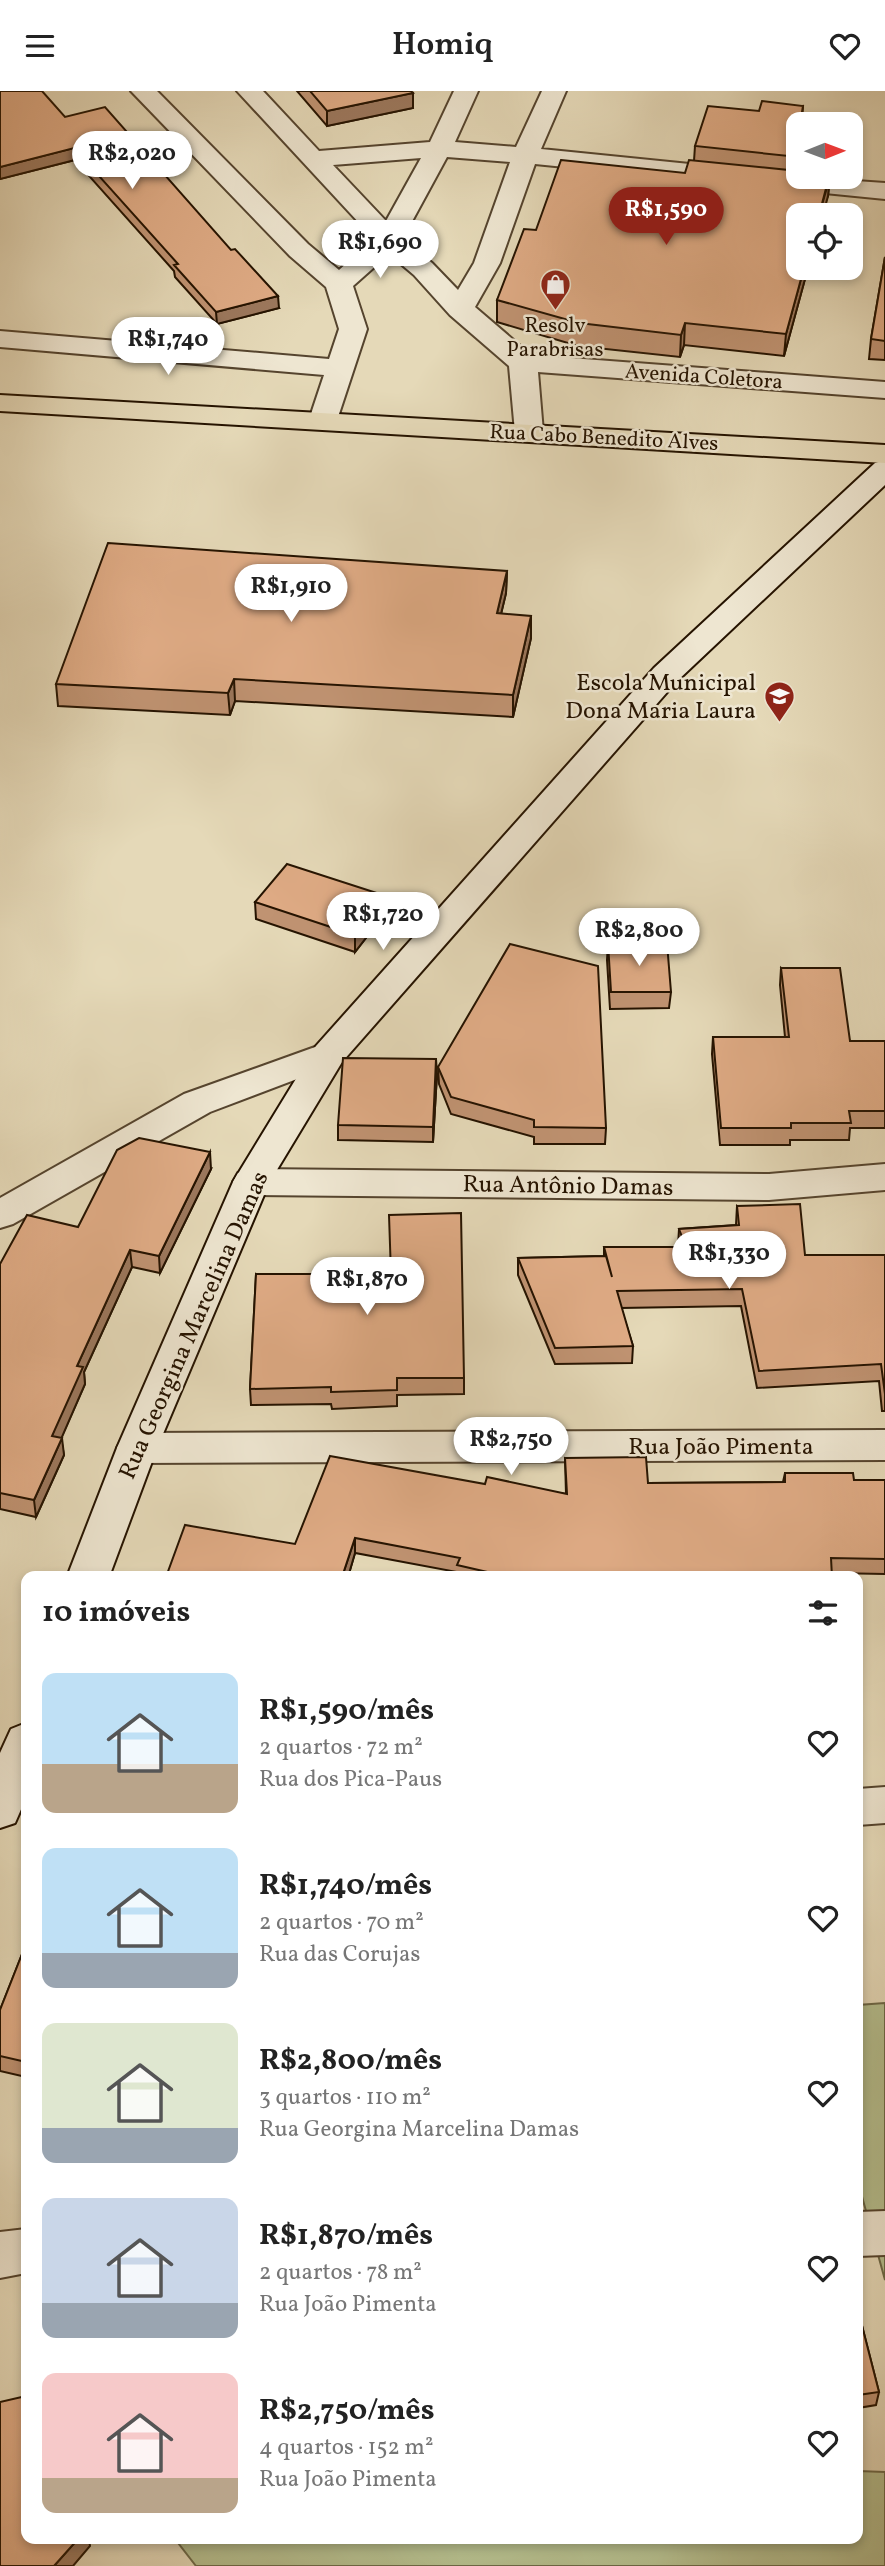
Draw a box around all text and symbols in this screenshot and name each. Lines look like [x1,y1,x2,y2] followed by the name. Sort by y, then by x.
[392,24,493,68] text: Homiq
[21,27,59,65] icon: menu
[826,27,864,65] icon: heart
[786,112,863,189] north arrow
[786,112,863,280] map controls
[67,132,197,191] pin: R$2,020
[88,138,176,170] text: R$2,020
[601,187,731,247] pin: R$1,590
[625,194,707,226] text: R$1,590
[786,203,863,280] button: locate
[315,221,445,280] pin: R$1,690
[338,227,422,259] text: R$1,690
[538,268,572,312] shop icon: Resolv Parabrisas
[507,312,603,365] place label: Resolv Parabrisas
[103,317,233,377] pin: R$1,740
[128,324,209,356] text: R$1,740
[624,358,784,397] street label: Avenida Coletora
[489,418,719,459] street label: Rua Cabo Benedito Alves
[226,565,356,624] pin: R$1,910
[251,571,331,603] text: R$1,910
[565,667,756,729] place label: Escola Municipal Dona Maria Laura
[762,679,796,723] school or university icon: Escola Municipal Dona Maria Laura
[318,893,448,952] pin: R$1,720
[343,899,423,931] text: R$1,720
[574,909,704,968] pin: R$2,800
[595,915,683,947] text: R$2,800
[111,1166,278,1485] street label: Rua Georgina Marcelina Damas
[462,1168,674,1206] street label: Rua Antônio Damas
[664,1231,794,1291] pin: R$1,330
[688,1238,770,1270] text: R$1,330
[302,1257,432,1317] pin: R$1,870
[326,1264,408,1296] text: R$1,870
[446,1417,576,1477] pin: R$2,750
[470,1424,552,1456] text: R$2,750
[628,1431,814,1465] street label: Rua João Pimenta
[42,1592,190,1634] text: 10 imóveis
[804,1594,842,1632] icon: filters
[259,1690,434,1732] text: R$1,590/mês
[98,1701,182,1785] icon: home
[804,1724,842,1762] icon: heart
[259,1732,423,1764] text: 2 quartos · 72 m²
[259,1764,442,1796] text: Rua dos Pica-Paus
[259,1865,432,1907] text: R$1,740/mês
[98,1876,182,1960] icon: home
[804,1899,842,1937] icon: heart
[259,1907,424,1939] text: 2 quartos · 70 m²
[259,1939,420,1971] text: Rua das Corujas
[259,2040,442,2082] text: R$2,800/mês
[98,2051,182,2135] icon: home
[804,2074,842,2112] icon: heart
[259,2082,431,2114] text: 3 quartos · 110 m²
[259,2114,579,2146] text: Rua Georgina Marcelina Damas
[259,2215,433,2257] text: R$1,870/mês
[98,2226,182,2310] icon: home
[804,2249,842,2287] icon: heart
[259,2257,422,2289] text: 2 quartos · 78 m²
[259,2289,437,2321] text: Rua João Pimenta
[259,2390,435,2432] text: R$2,750/mês
[98,2401,182,2485] icon: home
[804,2424,842,2462] icon: heart
[259,2432,433,2464] text: 4 quartos · 152 m²
[259,2464,437,2496] text: Rua João Pimenta

